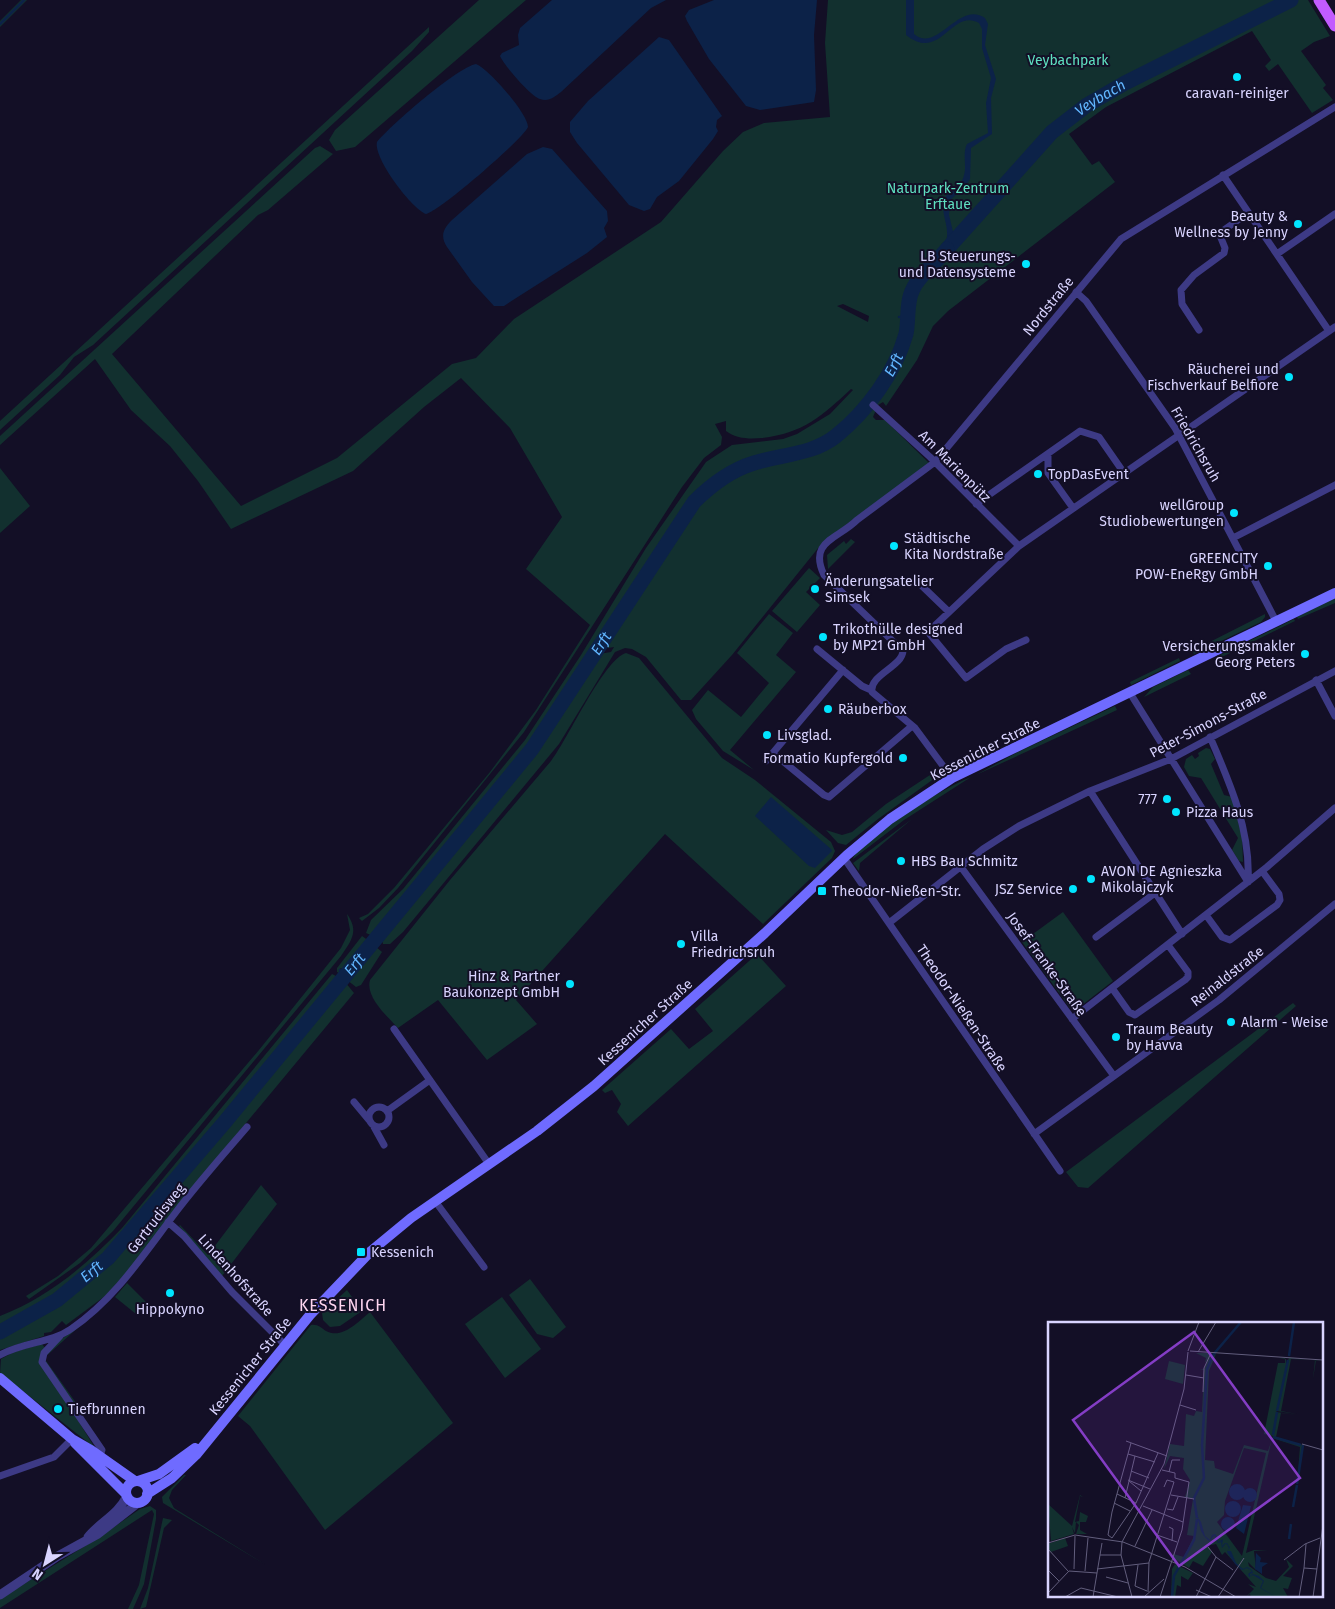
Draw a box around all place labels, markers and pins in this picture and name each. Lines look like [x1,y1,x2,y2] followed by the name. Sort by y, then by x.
[1231,71,1243,83] marker: caravan-reiniger
[1185,85,1289,102] place label: caravan-reiniger
[1174,208,1288,241] place label: Beauty & Wellness by Jenny
[1292,218,1304,230] marker: Beauty & Wellness by Jenny
[899,248,1016,281] place label: LB Steuerungs- und Datensysteme
[1020,258,1032,270] marker: LB Steuerungs- und Datensysteme
[1147,361,1279,394] place label: Räucherei und Fischverkauf Belfiore
[1283,371,1295,383] marker: Räucherei und Fischverkauf Belfiore
[1048,466,1130,483] place label: TopDasEvent
[1032,468,1044,480] marker: TopDasEvent
[1099,497,1224,530] place label: wellGroup Studiobewertungen
[1228,507,1240,519] marker: wellGroup Studiobewertungen
[904,530,1004,563] place label: Städtische Kita Nordstraße
[888,540,900,552] marker: Städtische Kita Nordstraße
[1135,550,1258,583] place label: GREENCITY POW-EneRgy GmbH
[1262,560,1274,572] marker: GREENCITY POW-EneRgy GmbH
[825,573,934,606] place label: Änderungsatelier Simsek
[809,583,821,595] marker: Änderungsatelier Simsek
[833,621,963,654] place label: Trikothülle designed by MP21 GmbH
[817,631,829,643] marker: Trikothülle designed by MP21 GmbH
[1162,638,1296,671] place label: Versicherungsmakler Georg Peters
[1299,648,1311,660] marker: Versicherungsmakler Georg Peters
[838,701,907,718] place label: Räuberbox
[822,703,834,715] marker: Räuberbox
[777,727,832,744] place label: Livsglad.
[761,729,773,741] marker: Livsglad.
[763,750,893,767] place label: Formatio Kupfergold
[897,752,909,764] marker: Formatio Kupfergold
[1138,791,1157,808] place label: 777
[1161,793,1173,805] marker: 777
[1186,804,1254,821] place label: Pizza Haus
[1170,806,1182,818] marker: Pizza Haus
[911,853,1018,870] place label: HBS Bau Schmitz
[895,855,907,867] marker: HBS Bau Schmitz
[1101,863,1222,896] place label: AVON DE Agnieszka Mikolajczyk
[1085,873,1097,885] marker: AVON DE Agnieszka Mikolajczyk
[995,881,1063,898] place label: JSZ Service
[832,883,961,900] place label: Theodor-Nießen-Str.
[1067,883,1079,895] marker: JSZ Service
[816,885,828,897] marker: Theodor-Nießen-Str.
[691,928,775,961] place label: Villa Friedrichsruh
[675,938,687,950] marker: Villa Friedrichsruh
[443,968,561,1001] place label: Hinz & Partner Baukonzept GmbH
[564,978,576,990] marker: Hinz & Partner Baukonzept GmbH
[1241,1014,1328,1031] place label: Alarm - Weise
[1225,1016,1237,1028] marker: Alarm - Weise
[1126,1021,1213,1054] place label: Traum Beauty by Havva
[1110,1031,1122,1043] marker: Traum Beauty by Havva
[371,1244,434,1261] place label: Kessenich
[355,1246,367,1258] marker: Kessenich
[164,1287,176,1299] marker: Hippokyno
[136,1301,204,1318] place label: Hippokyno
[68,1401,146,1418] place label: Tiefbrunnen
[52,1403,64,1415] marker: Tiefbrunnen

